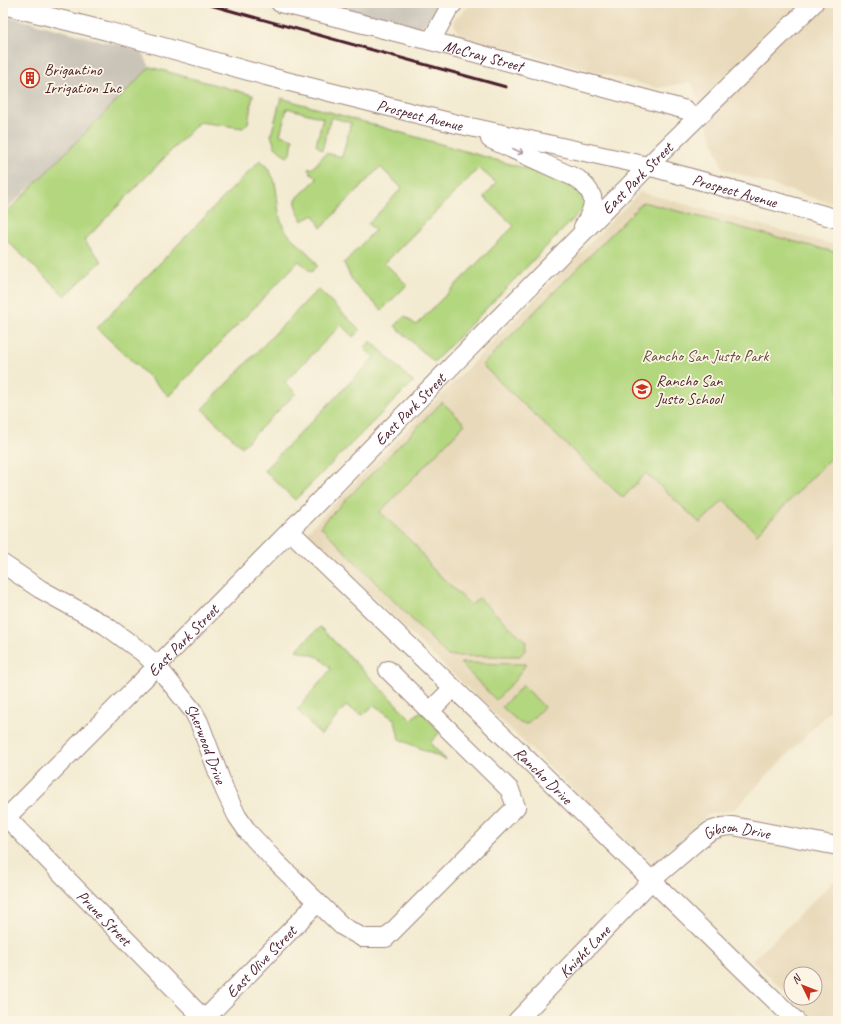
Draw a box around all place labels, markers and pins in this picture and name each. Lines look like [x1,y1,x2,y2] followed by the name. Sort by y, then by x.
[44,60,122,98] place label: Brigantino Irrigation Inc
[19,67,41,89] building icon: Brigantino Irrigation Inc
[655,371,725,409] place label: Rancho San Justo School
[631,378,653,400] school or university icon: Rancho San Justo School

